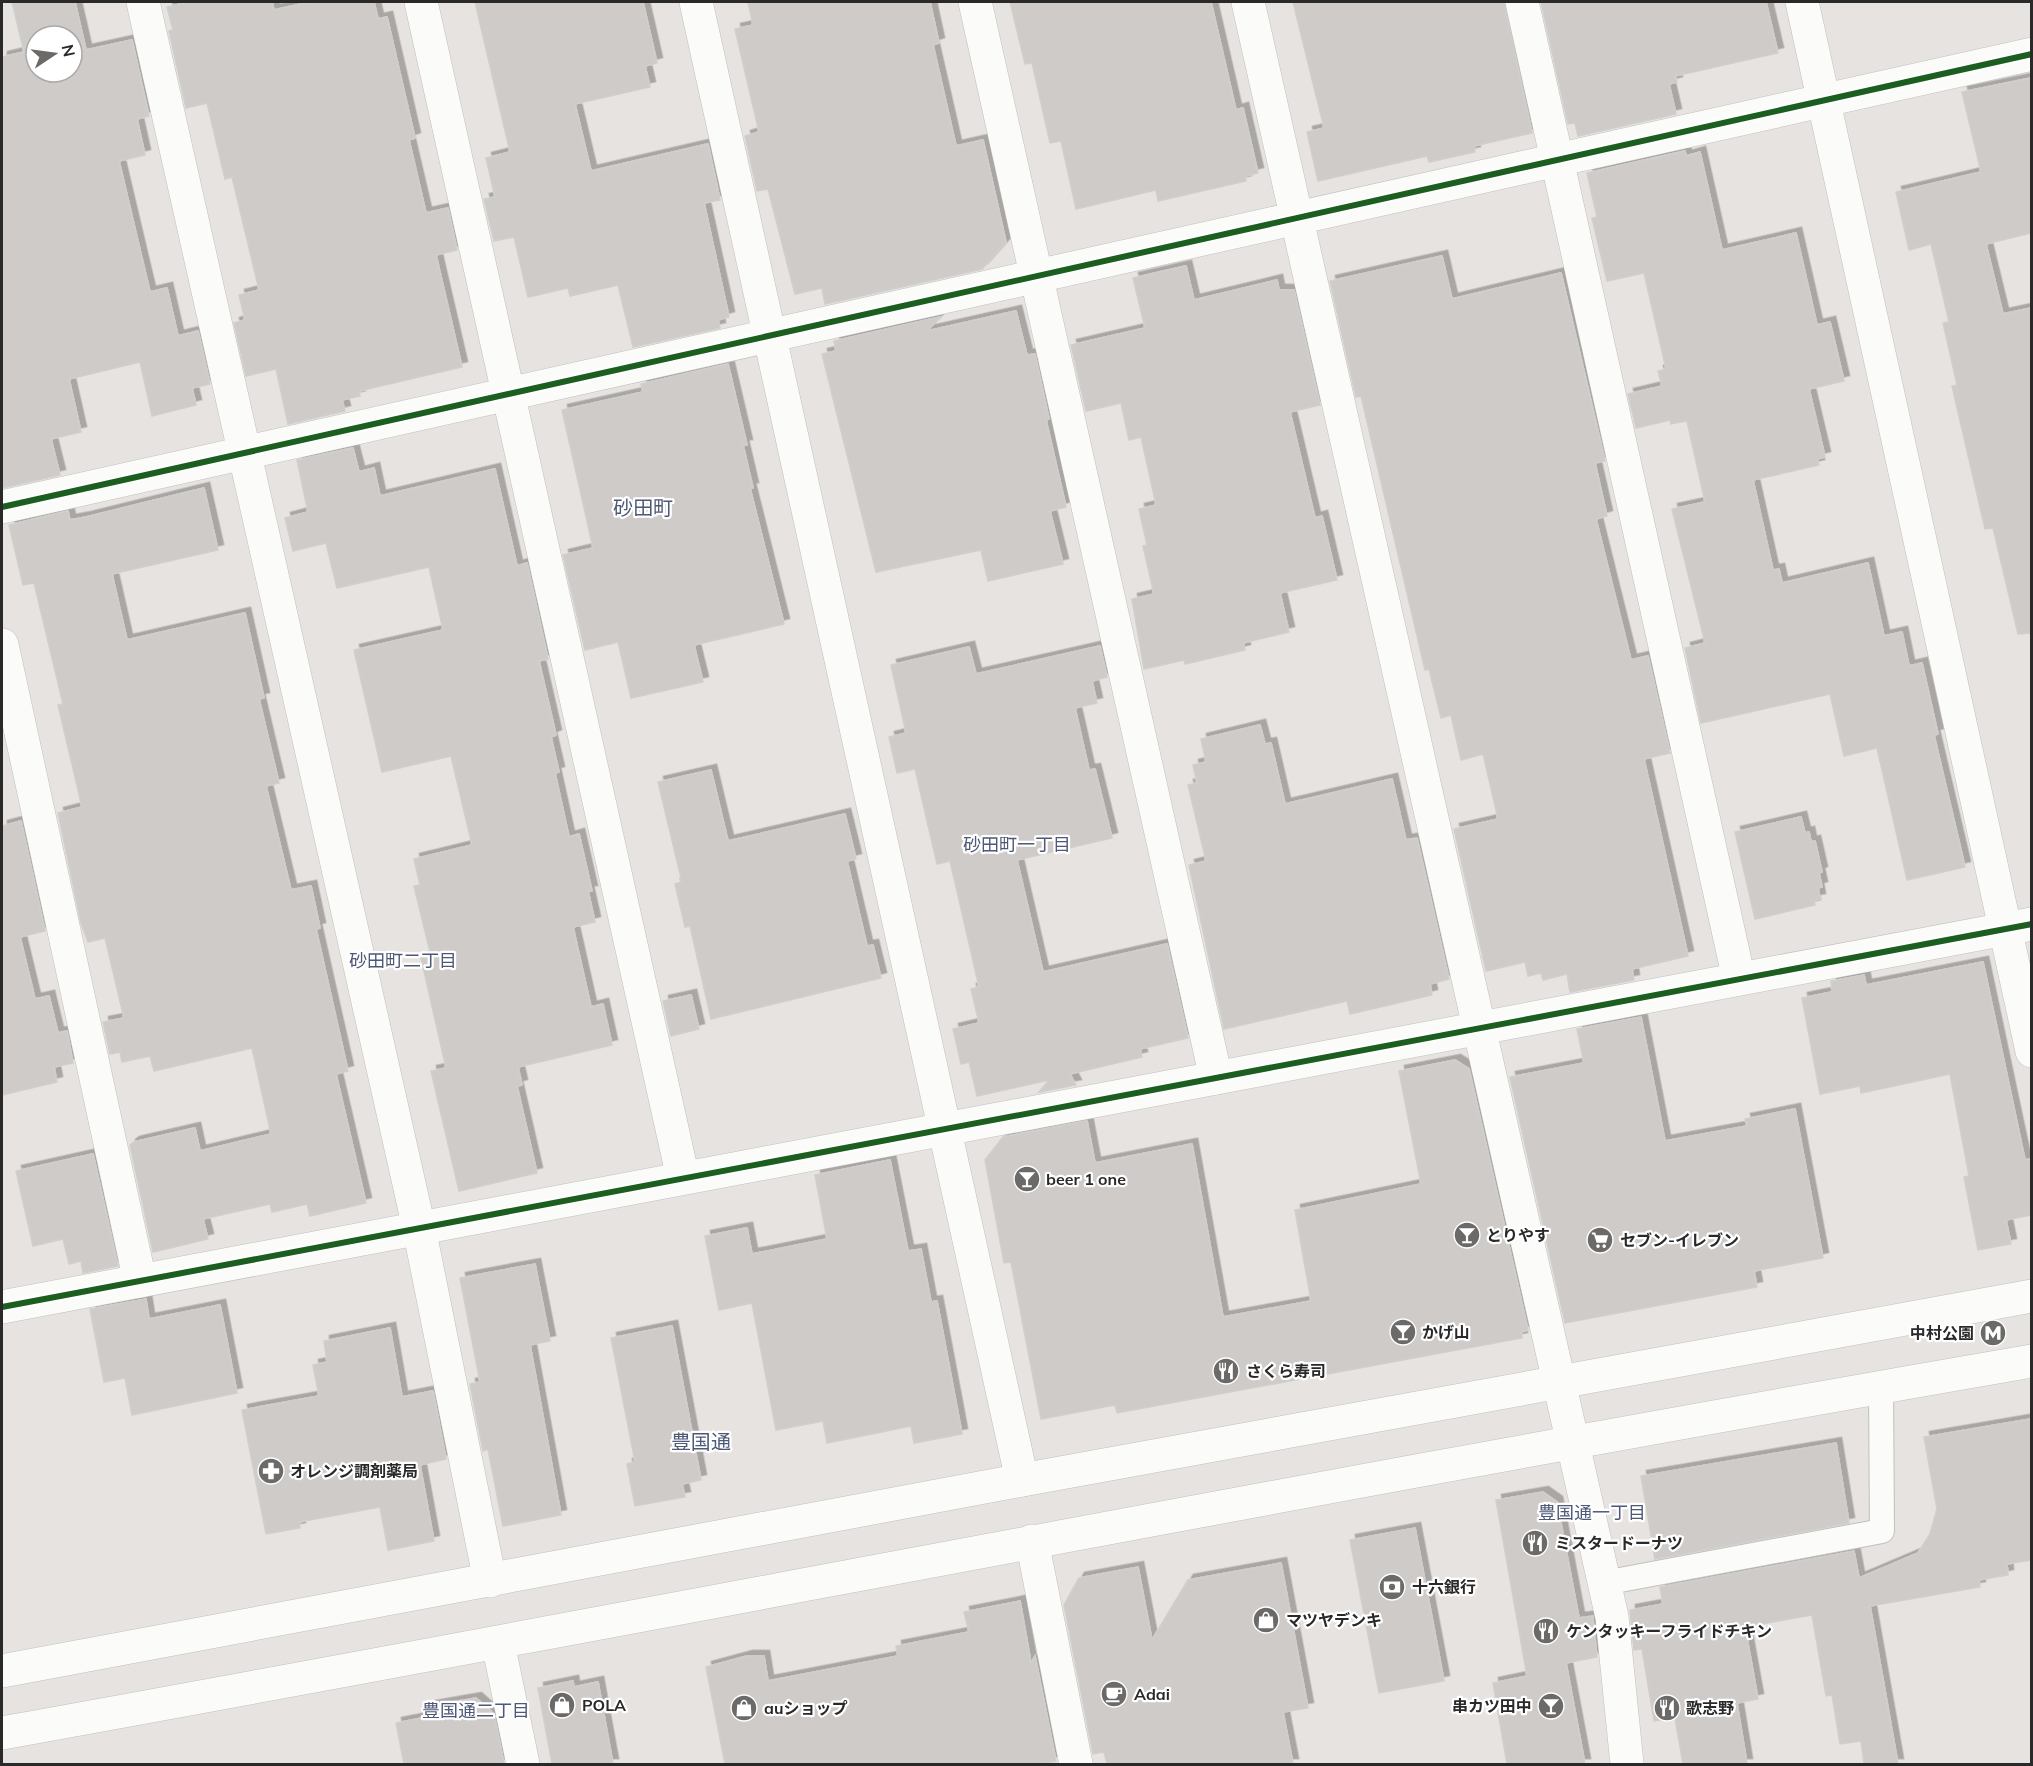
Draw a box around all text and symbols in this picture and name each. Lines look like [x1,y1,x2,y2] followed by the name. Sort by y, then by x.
[24,24,84,84] north arrow
[58,42,80,59] text: N
[613,495,673,520] district label: 砂田町
[963,833,1071,856] district label: 砂田町一丁目
[349,949,457,972] district label: 砂田町二丁目
[1012,1164,1042,1194] bar icon: beer 1 one
[1046,1169,1126,1189] place label: beer 1 one
[1452,1220,1482,1250] bar icon: とりやす
[1486,1225,1550,1245] place label: とりやす
[1585,1225,1615,1255] supermarket icon: セブン-イレブン
[1620,1230,1739,1250] place label: セブン-イレブン
[1388,1317,1418,1347] bar icon: かげ山
[1978,1318,2008,1348] metro station icon: 中村公園
[1422,1322,1470,1342] place label: かげ山
[1910,1323,1974,1343] place label: 中村公園
[1211,1356,1241,1386] restaurant icon: さくら寿司
[1246,1361,1326,1381] place label: さくら寿司
[671,1429,731,1454] district label: 豊国通
[256,1456,286,1486] pharmacy icon: オレンジ調剤薬局
[290,1461,418,1481] place label: オレンジ調剤薬局
[1538,1501,1646,1524] district label: 豊国通一丁目
[1520,1528,1550,1558] restaurant icon: ミスタードーナツ
[1555,1533,1683,1553] place label: ミスタードーナツ
[1377,1572,1407,1602] bank icon: 十六銀行
[1412,1577,1476,1597] place label: 十六銀行
[1251,1605,1281,1635] shop icon: マツヤデンキ
[1286,1610,1382,1630] place label: マツヤデンキ
[1531,1616,1561,1646] restaurant icon: ケンタッキーフライドチキン
[1566,1621,1772,1641] place label: ケンタッキーフライドチキン
[1099,1679,1129,1709] cafe icon: Adai
[1134,1684,1170,1704] place label: Adai
[547,1690,577,1720] shop icon: POLA
[1536,1691,1566,1721] bar icon: 串カツ田中
[729,1693,759,1723] shop icon: auショップ
[1652,1693,1682,1723] restaurant icon: 歌志野
[582,1695,626,1715] place label: POLA
[1452,1696,1532,1716] place label: 串カツ田中
[764,1698,847,1718] place label: auショップ
[1686,1698,1734,1718] place label: 歌志野
[422,1699,530,1722] district label: 豊国通二丁目

